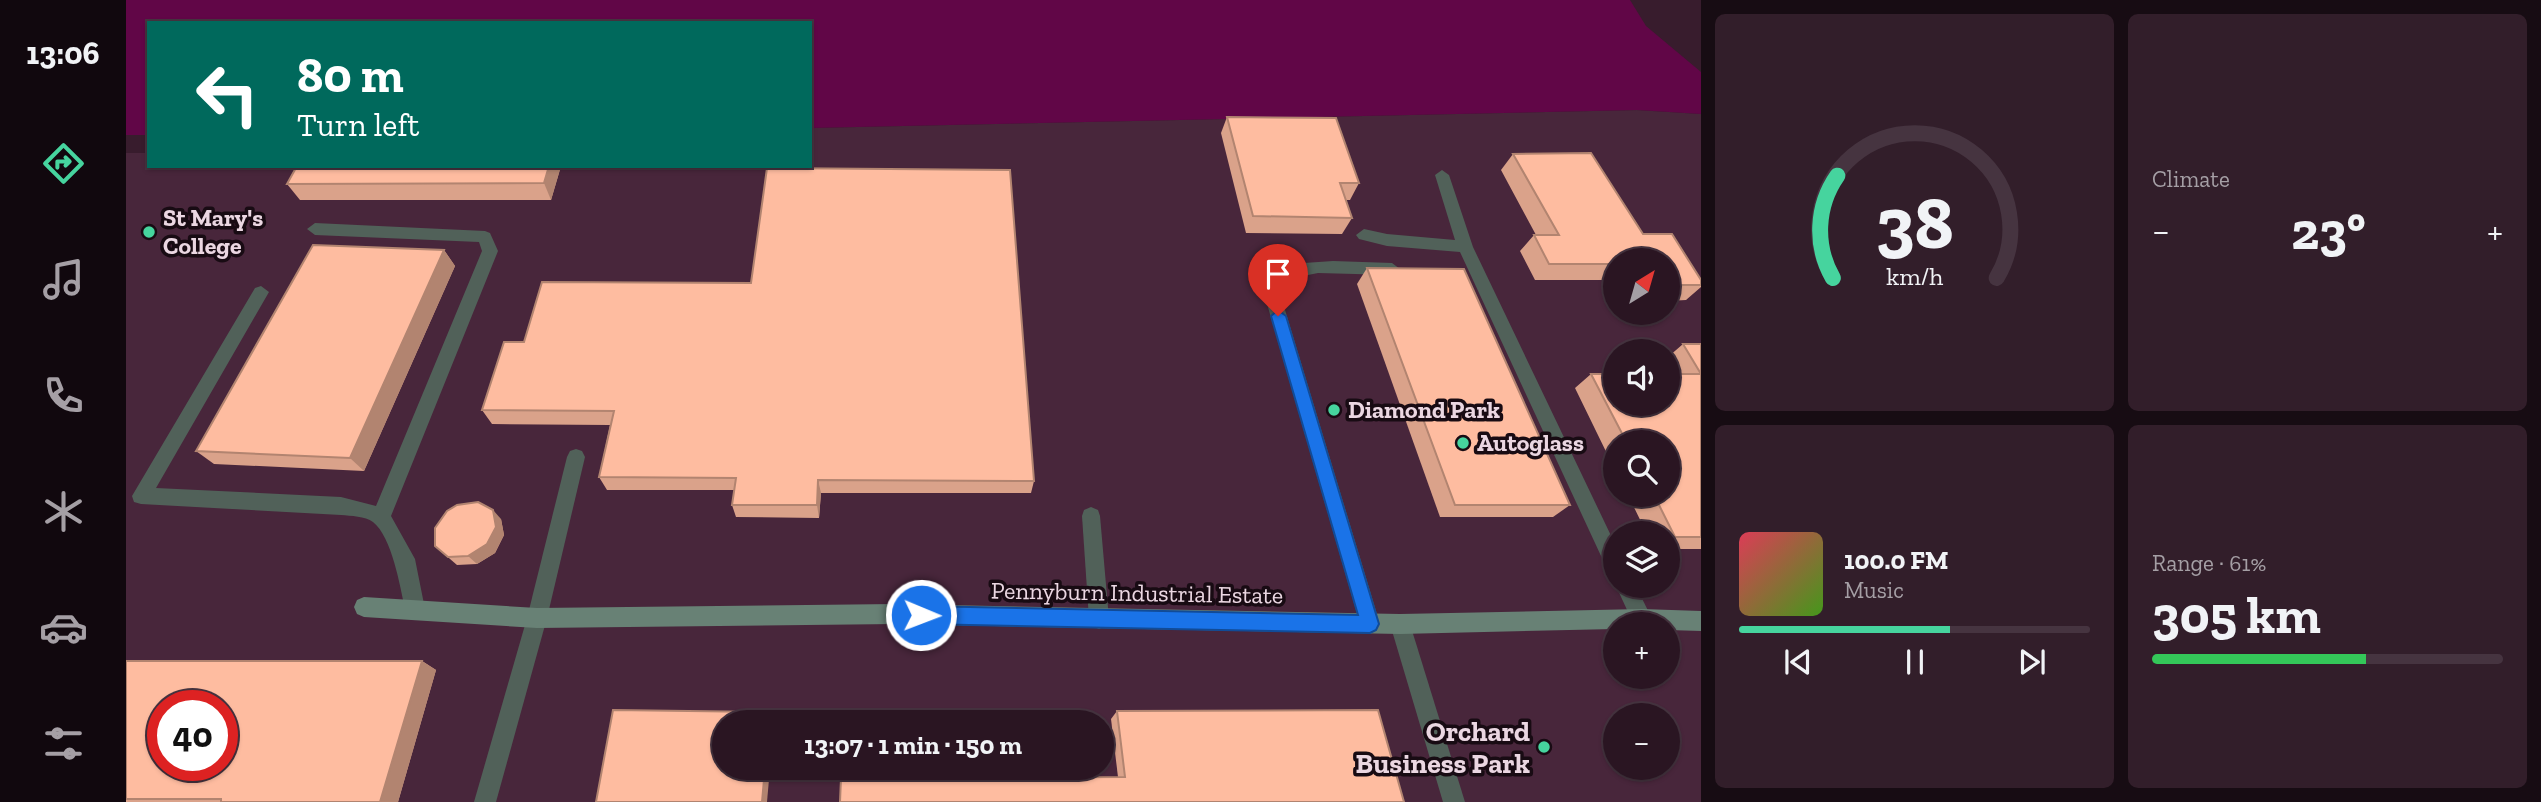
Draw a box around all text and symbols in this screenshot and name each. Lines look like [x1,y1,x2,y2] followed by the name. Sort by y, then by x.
[26,34,100,72] text: 13:06
[297,46,404,105] text: 80 m
[182,49,273,140] icon: left
[297,106,419,144] text: Turn left
[39,139,88,188] icon: directions
[2152,165,2230,193] text: Climate
[1875,180,1954,268] text: 38
[2291,200,2366,262] text: 23°
[163,203,263,260] place label: St Mary's College
[2152,208,2170,254] text: −
[2487,208,2503,254] text: +
[141,224,157,240] marker: St Mary's College
[1248,244,1308,316] pin
[1603,248,1680,326] north arrow
[1603,248,1680,780] map controls
[39,255,88,304] icon: music
[1259,255,1297,293] icon: arrive
[1886,261,1943,291] text: km/h
[1603,339,1680,416] button: sound
[39,371,88,420] icon: phone
[1348,395,1500,424] place label: Diamond Park
[1326,402,1342,418] marker: Diamond Park
[1477,428,1584,457] place label: Autoglass
[1603,430,1680,507] button: search
[1455,435,1471,451] marker: Autoglass
[39,487,88,536] icon: climate
[1603,521,1680,598] button: layers
[1844,544,1948,576] text: 100.0 FM
[2152,549,2266,577] text: Range · 61%
[991,575,1283,610] street label: Pennyburn Industrial Estate
[1844,576,1904,604] text: Music
[884,578,958,652] position arrow
[2152,584,2321,646] text: 305 km
[39,603,88,652] icon: car
[1603,612,1680,689] button: +
[1779,643,1817,681] icon: previous
[1896,643,1934,681] icon: pause
[2013,643,2051,681] icon: next
[147,690,238,781] speed limit sign: 40
[1603,703,1680,780] button: −
[1356,715,1531,780] place label: Orchard Business Park
[39,719,88,768] icon: filters
[804,729,1022,761] text: 13:07 · 1 min · 150 m
[1536,739,1552,755] marker: Orchard Business Park

